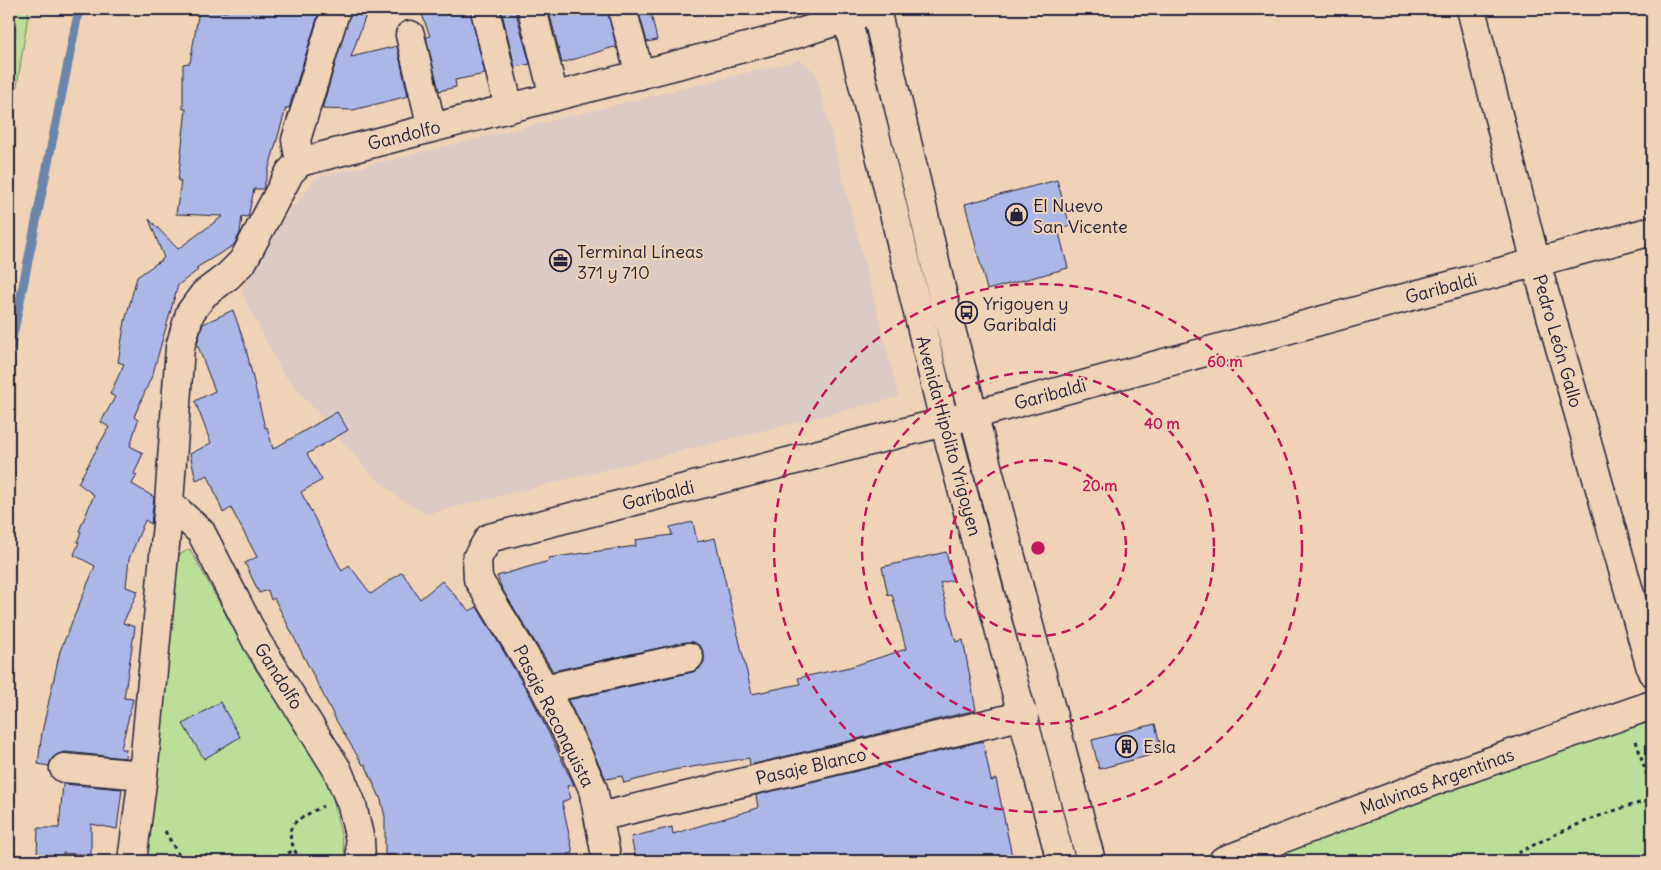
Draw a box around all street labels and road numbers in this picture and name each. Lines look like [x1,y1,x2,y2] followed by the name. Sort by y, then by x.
[365,115,443,155] street label: Gandolfo
[1403,267,1479,309] street label: Garibaldi
[1528,272,1588,410] street label: Pedro León Gallo
[911,333,987,539] street label: Avenida Hipólito Yrigoyen
[1012,373,1088,415] street label: Garibaldi
[620,475,696,515] street label: Garibaldi
[250,638,308,714] street label: Gandolfo
[508,641,600,791] street label: Pasaje Reconquista
[753,742,869,790] street label: Pasaje Blanco
[1357,742,1517,820] street label: Malvinas Argentinas

